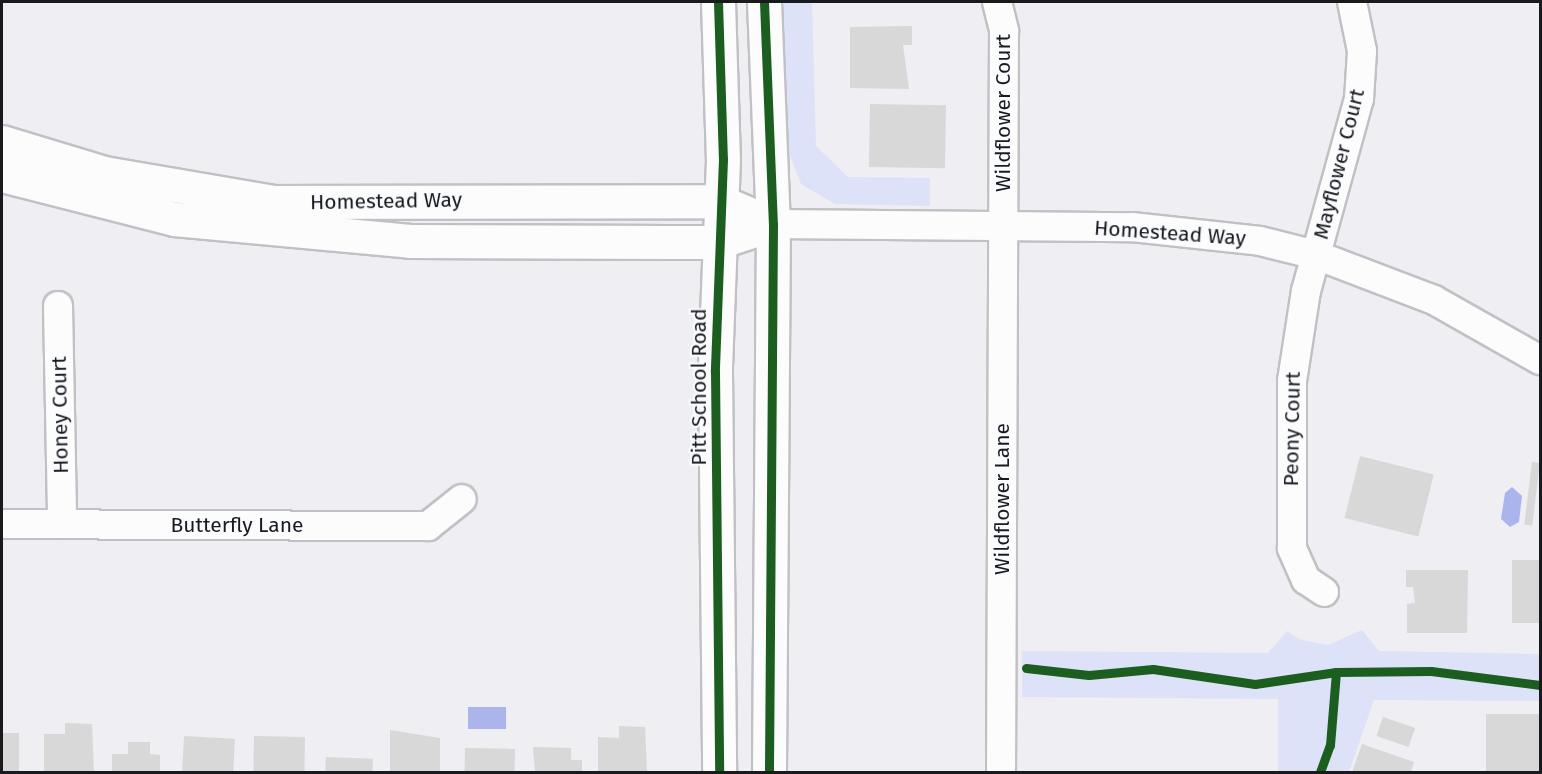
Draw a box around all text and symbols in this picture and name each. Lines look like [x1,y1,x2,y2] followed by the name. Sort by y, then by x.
[990,34,1016,192] street label: Wildflower Court
[1308,86,1370,242] street label: Mayflower Court
[310,187,462,215] street label: Homestead Way
[1093,215,1247,251] street label: Homestead Way
[686,308,712,466] street label: Pitt School Road
[46,356,74,474] street label: Honey Court
[1278,371,1306,487] street label: Peony Court
[989,423,1015,575] street label: Wildflower Lane
[171,512,303,538] street label: Butterfly Lane

